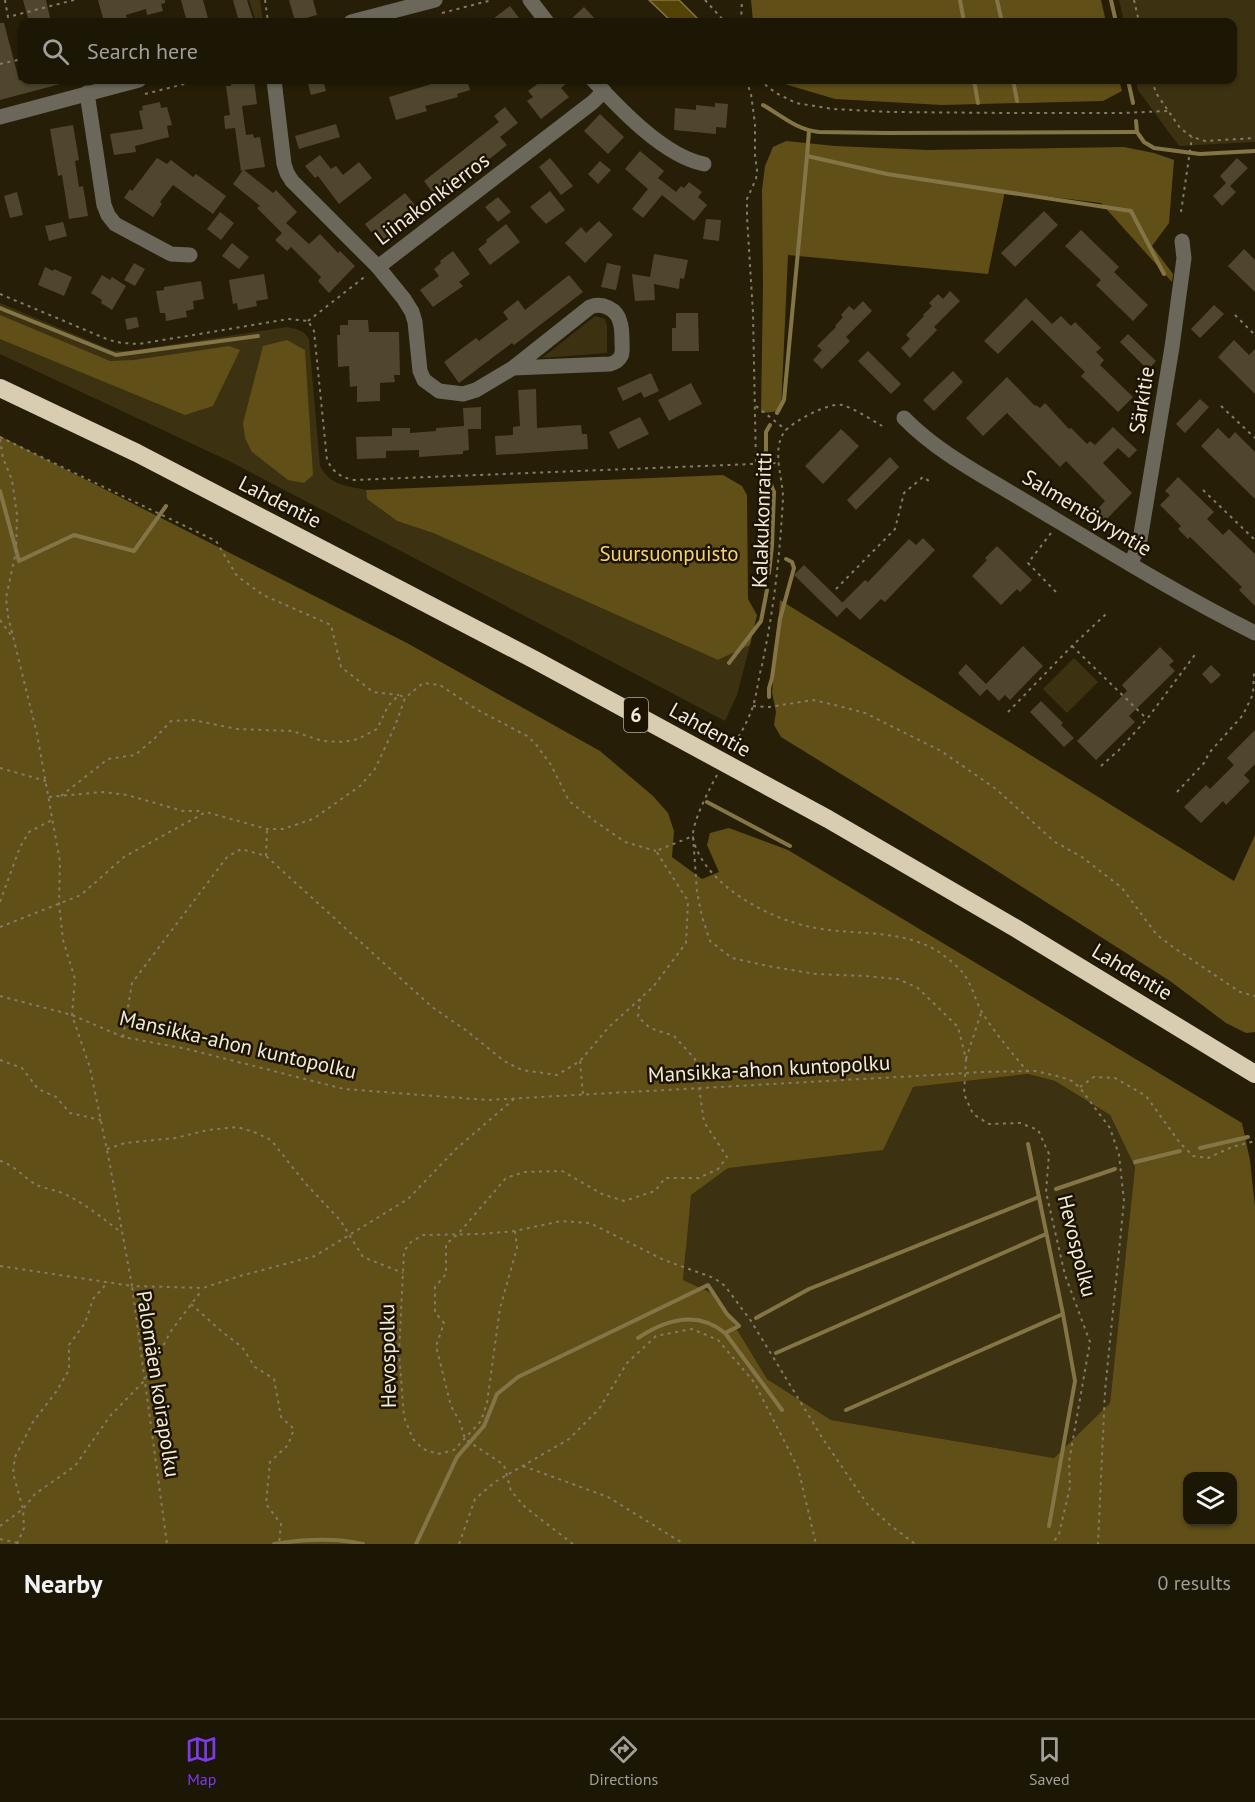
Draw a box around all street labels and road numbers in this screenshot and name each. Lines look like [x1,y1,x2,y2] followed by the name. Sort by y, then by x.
[369,147,495,251] street label: Liinakonkierros
[1123,364,1160,436] street label: Särkitie
[746,451,777,588] street label: Kalakukonraitti
[1018,463,1157,562] street label: Salmentöyryntie
[234,469,326,534] street label: Lahdentie
[665,696,756,763] street label: Lahdentie
[624,698,648,732] road number: 6
[1087,937,1177,1006] street label: Lahdentie
[117,1004,359,1085] street label: Mansikka-ahon kuntopolku
[647,1049,891,1088] street label: Mansikka-ahon kuntopolku
[1052,1192,1103,1300] street label: Hevospolku
[130,1289,187,1479] street label: Palomäen koirapolku
[373,1304,402,1408] street label: Hevospolku

